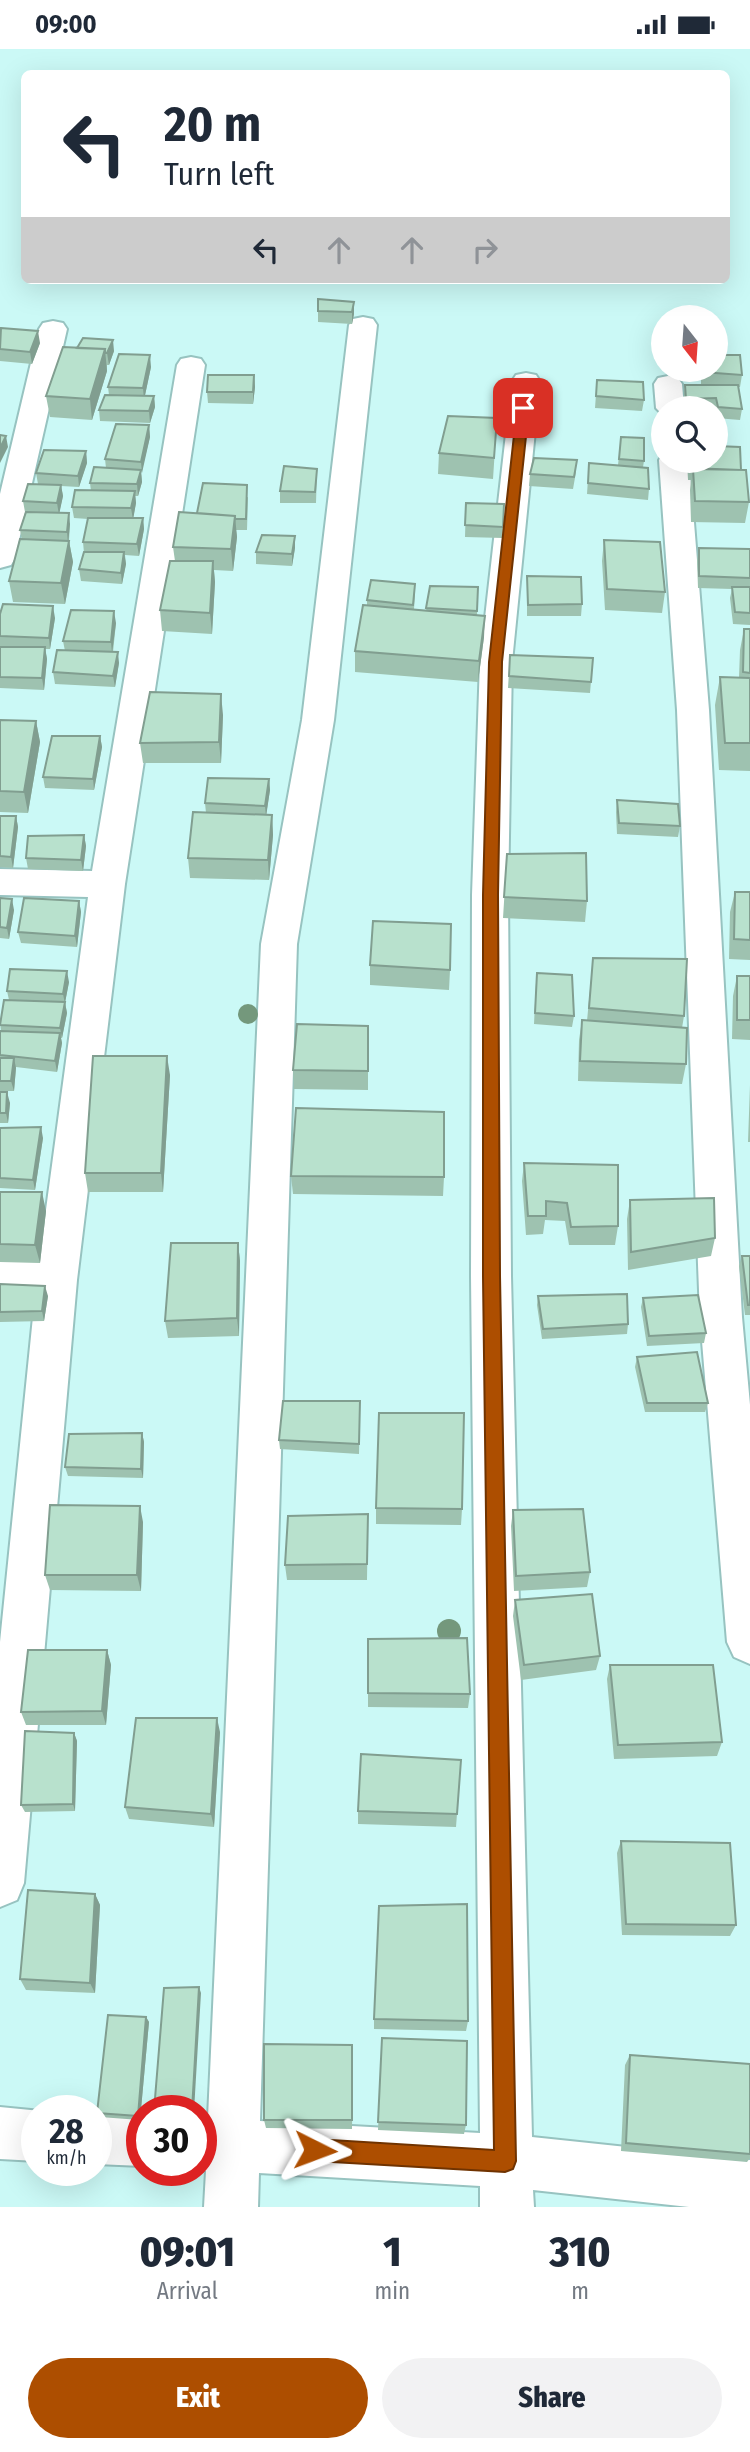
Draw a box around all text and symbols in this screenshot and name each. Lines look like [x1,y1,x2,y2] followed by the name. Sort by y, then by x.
[35,9,97,40] text: 09:00
[164,95,261,154] text: 20 m
[49,98,140,189] icon: left
[164,155,274,193] text: Turn left
[247,231,285,269] icon: left
[320,231,358,269] icon: ahead
[393,231,431,269] icon: ahead
[466,231,504,269] icon: right
[651,305,728,381] north arrow
[651,305,728,473] map controls
[493,378,553,438] pin
[504,389,542,427] icon: arrive
[651,396,728,473] button: search
[126,2095,217,2186] speed limit sign: 30
[49,2110,84,2152] text: 28
[278,2113,352,2187] position arrow
[46,2147,87,2169] text: km/h
[140,2227,235,2277] text: 09:01
[383,2227,401,2277] text: 1
[550,2227,610,2277] text: 310
[157,2277,218,2305] text: Arrival
[374,2277,410,2305] text: min
[571,2277,589,2305] text: m
[28,2358,368,2438] button: Exit
[382,2358,722,2438] button: Share

